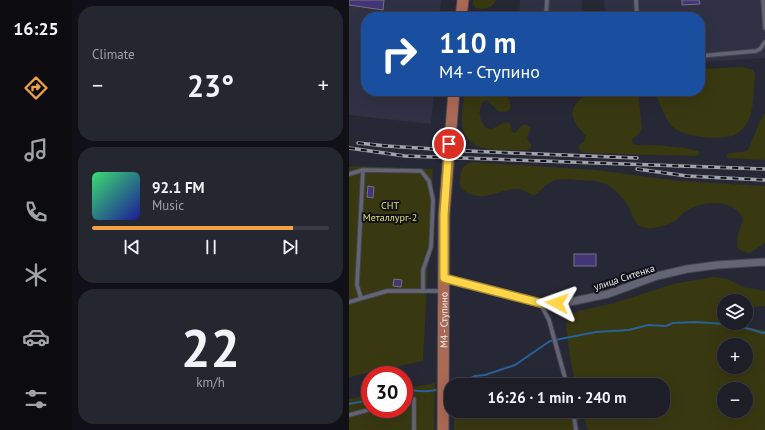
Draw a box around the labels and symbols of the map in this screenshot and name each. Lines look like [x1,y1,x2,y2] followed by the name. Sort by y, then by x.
[432,127,466,161] pin
[363,199,417,224] park label: СНТ Металлург-2
[592,261,656,293] street label: улица Ситенка
[536,282,578,324] position arrow
[437,292,451,348] street label: М4 - Ступино
[361,366,413,418] speed limit sign: 30

